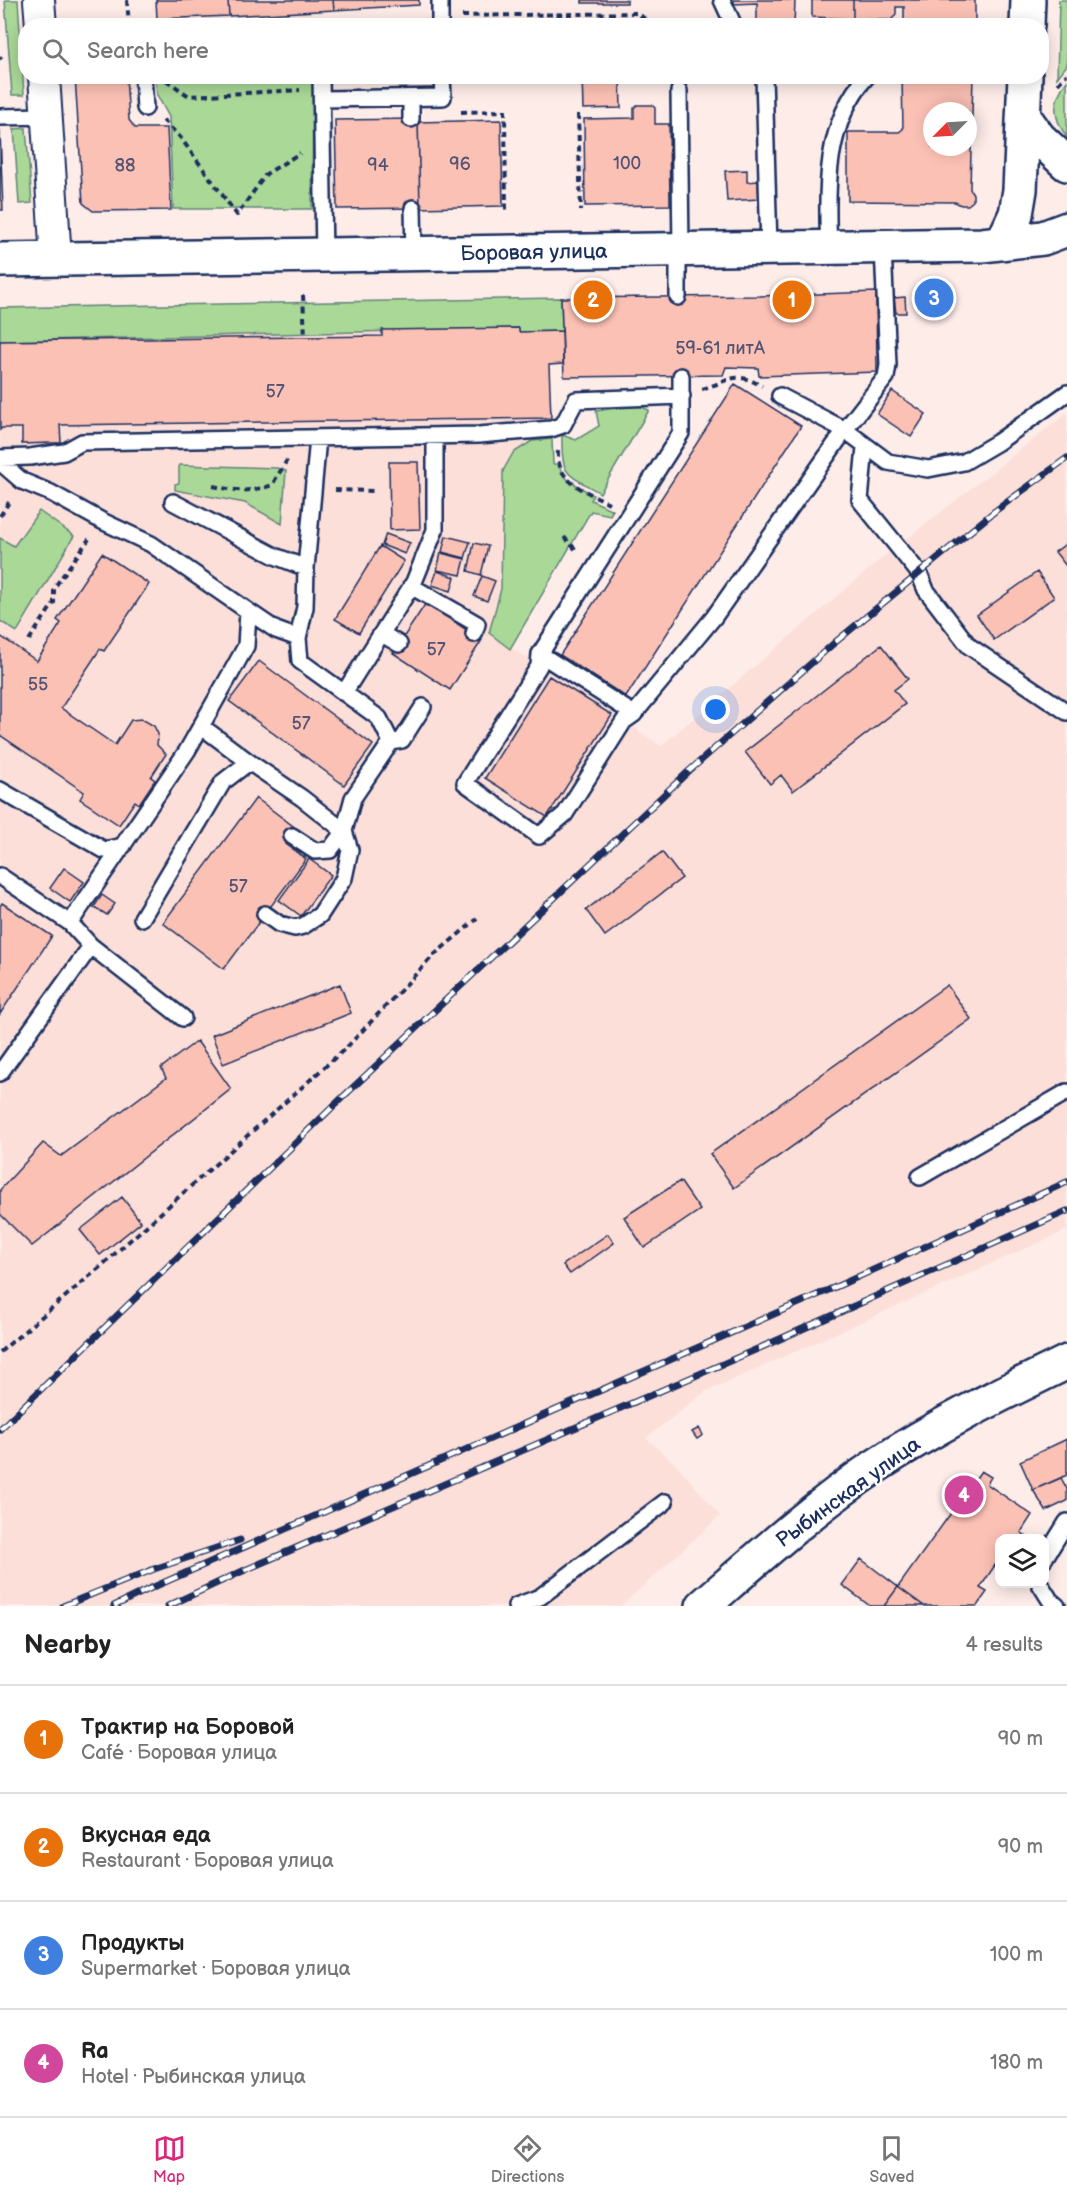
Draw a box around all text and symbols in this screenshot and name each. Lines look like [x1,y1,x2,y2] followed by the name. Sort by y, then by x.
[18,18,1049,84] search box
[39,35,72,68] icon: search
[87,38,209,65] text: Search here
[923,102,977,156] north arrow
[613,153,641,174] house number: 100
[449,154,471,175] house number: 96
[115,155,136,176] house number: 88
[367,155,389,176] house number: 94
[460,239,608,266] street label: Боровая улица
[914,276,954,320] pin: 3
[574,278,612,322] pin: 2
[772,278,812,322] pin: 1
[675,338,765,359] house number: 59-61 литА
[265,381,285,402] house number: 57
[426,639,446,660] house number: 57
[28,674,48,695] house number: 55
[701,695,730,724] your location
[291,713,311,734] house number: 57
[228,876,248,897] house number: 57
[771,1431,926,1553] street label: Рыбинская улица
[944,1472,984,1518] pin: 4
[995,1534,1049,1588] map controls
[995,1534,1049,1588] button: layers
[24,1630,111,1661] text: Nearby
[965,1633,1043,1657] text: 4 results
[81,1714,294,1741] text: Трактир на Боровой
[39,1727,48,1751] text: 1
[998,1727,1043,1751] text: 90 m
[81,1741,277,1765] text: Café · Боровая улица
[81,1822,210,1849] text: Вкусная еда
[38,1835,49,1859] text: 2
[998,1835,1043,1859] text: 90 m
[81,1849,334,1873] text: Restaurant · Боровая улица
[81,1930,185,1957] text: Продукты
[38,1943,49,1967] text: 3
[990,1943,1043,1967] text: 100 m
[81,1957,351,1981] text: Supermarket · Боровая улица
[81,2038,109,2065] text: Ra
[38,2051,49,2075] text: 4
[990,2051,1043,2075] text: 180 m
[81,2065,306,2089] text: Hotel · Рыбинская улица
[153,2132,186,2187] tab: Map
[491,2132,564,2187] tab: Directions
[869,2132,914,2187] tab: Saved

